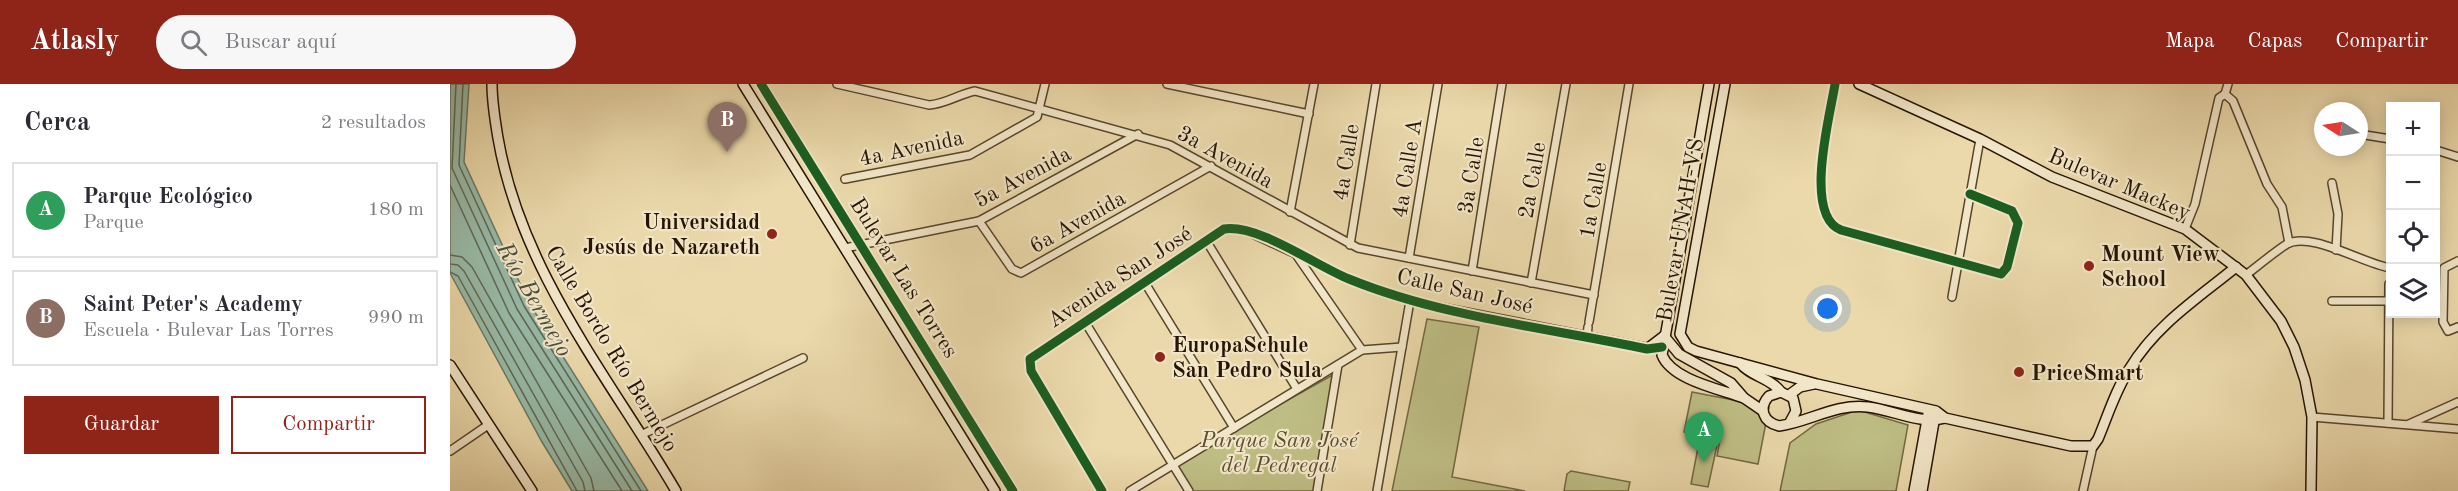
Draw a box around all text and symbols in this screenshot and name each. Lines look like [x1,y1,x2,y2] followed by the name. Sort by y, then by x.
[156,15,576,69] search box
[177,26,210,59] icon: search
[30,28,120,56] text: Atlasly
[225,31,336,53] text: Buscar aquí
[2165,31,2215,52] text: Mapa
[2248,31,2302,52] text: Capas
[2335,31,2428,52] text: Compartir
[2314,102,2368,156] north arrow
[2386,102,2440,318] map controls
[2386,102,2440,156] button: +
[708,103,746,152] pin: B
[24,110,90,136] text: Cerca
[321,113,426,133] text: 2 resultados
[1389,117,1427,220] street label: 4a Calle A
[1173,122,1277,193] street label: 3a Avenida
[1330,122,1364,202] street label: 4a Calle
[857,127,966,171] street label: 4a Avenida
[1455,135,1489,215] street label: 3a Calle
[1654,137,1708,324] street label: Bulevar UNAH-VS
[1515,140,1551,220] street label: 2a Calle
[971,143,1075,212] street label: 5a Avenida
[2045,145,2194,225] street label: Bulevar Mackey
[2386,156,2440,210] button: −
[1576,160,1612,240] street label: 1a Calle
[83,186,253,208] text: Parque Ecológico
[1026,187,1130,258] street label: 6a Avenida
[845,194,961,362] street label: Bulevar Las Torres
[38,200,53,220] text: A
[368,200,424,220] text: 180 m
[2386,210,2440,264] button: locate
[583,212,760,259] place label: Universidad Jesús de Nazareth
[83,213,144,233] text: Parque
[1044,223,1196,333] street label: Avenida San José
[765,227,779,241] marker: Universidad Jesús de Nazareth
[490,238,576,361] water label: Río Bermejo
[541,242,682,456] street label: Calle Bordo Río Bermejo
[2101,244,2220,291] place label: Mount View School
[2082,259,2096,273] marker: Mount View School
[2386,264,2440,318] button: layers
[1394,266,1535,318] street label: Calle San José
[83,294,303,316] text: Saint Peter's Academy
[1813,294,1842,323] your location
[38,308,53,328] text: B
[368,308,424,328] text: 990 m
[83,321,334,341] text: Escuela · Bulevar Las Torres
[1172,335,1322,382] place label: EuropaSchule San Pedro Sula
[1153,350,1167,364] marker: EuropaSchule San Pedro Sula
[2031,363,2143,385] place label: PriceSmart
[2012,365,2026,379] marker: PriceSmart
[24,396,219,454] button: Guardar
[231,396,426,454] button: Compartir
[1684,412,1724,462] pin: A
[1199,430,1360,477] park label: Parque San José del Pedregal

